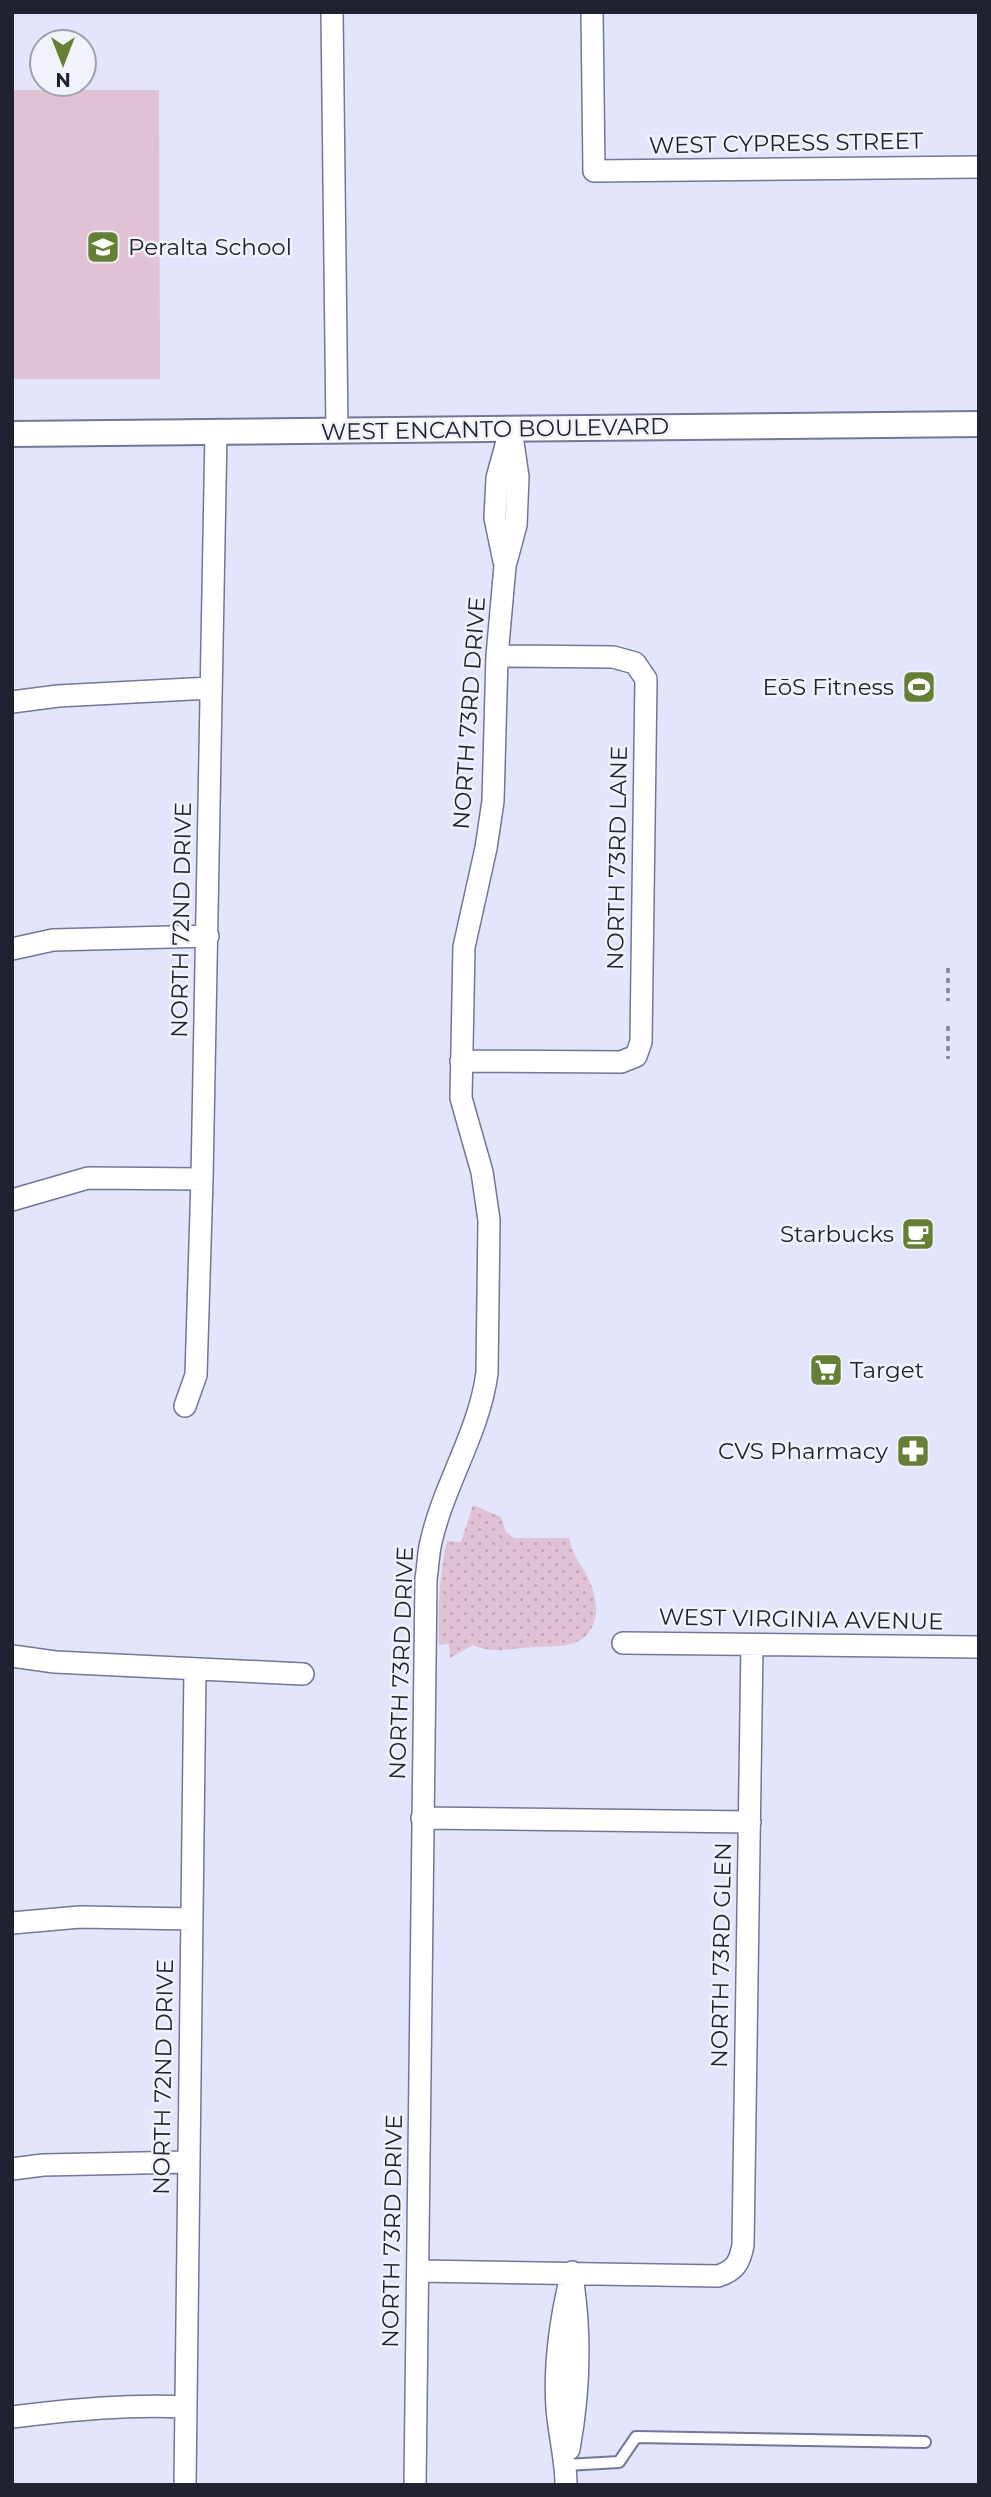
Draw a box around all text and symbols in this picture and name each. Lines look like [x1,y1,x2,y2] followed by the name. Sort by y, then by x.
[28,28,98,98] north arrow
[55,68,71,91] text: N
[649,127,924,159] street label: WEST CYPRESS STREET
[84,228,122,266] school or university icon: Peralta School
[128,233,292,261] place label: Peralta School
[321,412,669,446] street label: WEST ENCANTO BOULEVARD
[447,595,491,831] street label: NORTH 73RD DRIVE
[900,668,938,706] sports icon: EōS Fitness
[762,673,894,701] place label: EōS Fitness
[601,746,633,970] street label: NORTH 73RD LANE
[165,802,197,1038] street label: NORTH 72ND DRIVE
[899,1215,937,1253] cafe icon: Starbucks
[780,1220,894,1248] place label: Starbucks
[807,1351,845,1389] supermarket icon: Target
[850,1356,924,1384] place label: Target
[894,1432,932,1470] pharmacy icon: CVS Pharmacy
[718,1437,889,1465] place label: CVS Pharmacy
[383,1546,419,1780] street label: NORTH 73RD DRIVE
[658,1603,944,1635] street label: WEST VIRGINIA AVENUE
[705,1842,737,2068] street label: NORTH 73RD GLEN
[147,1959,179,2195] street label: NORTH 72ND DRIVE
[376,2114,408,2348] street label: NORTH 73RD DRIVE

